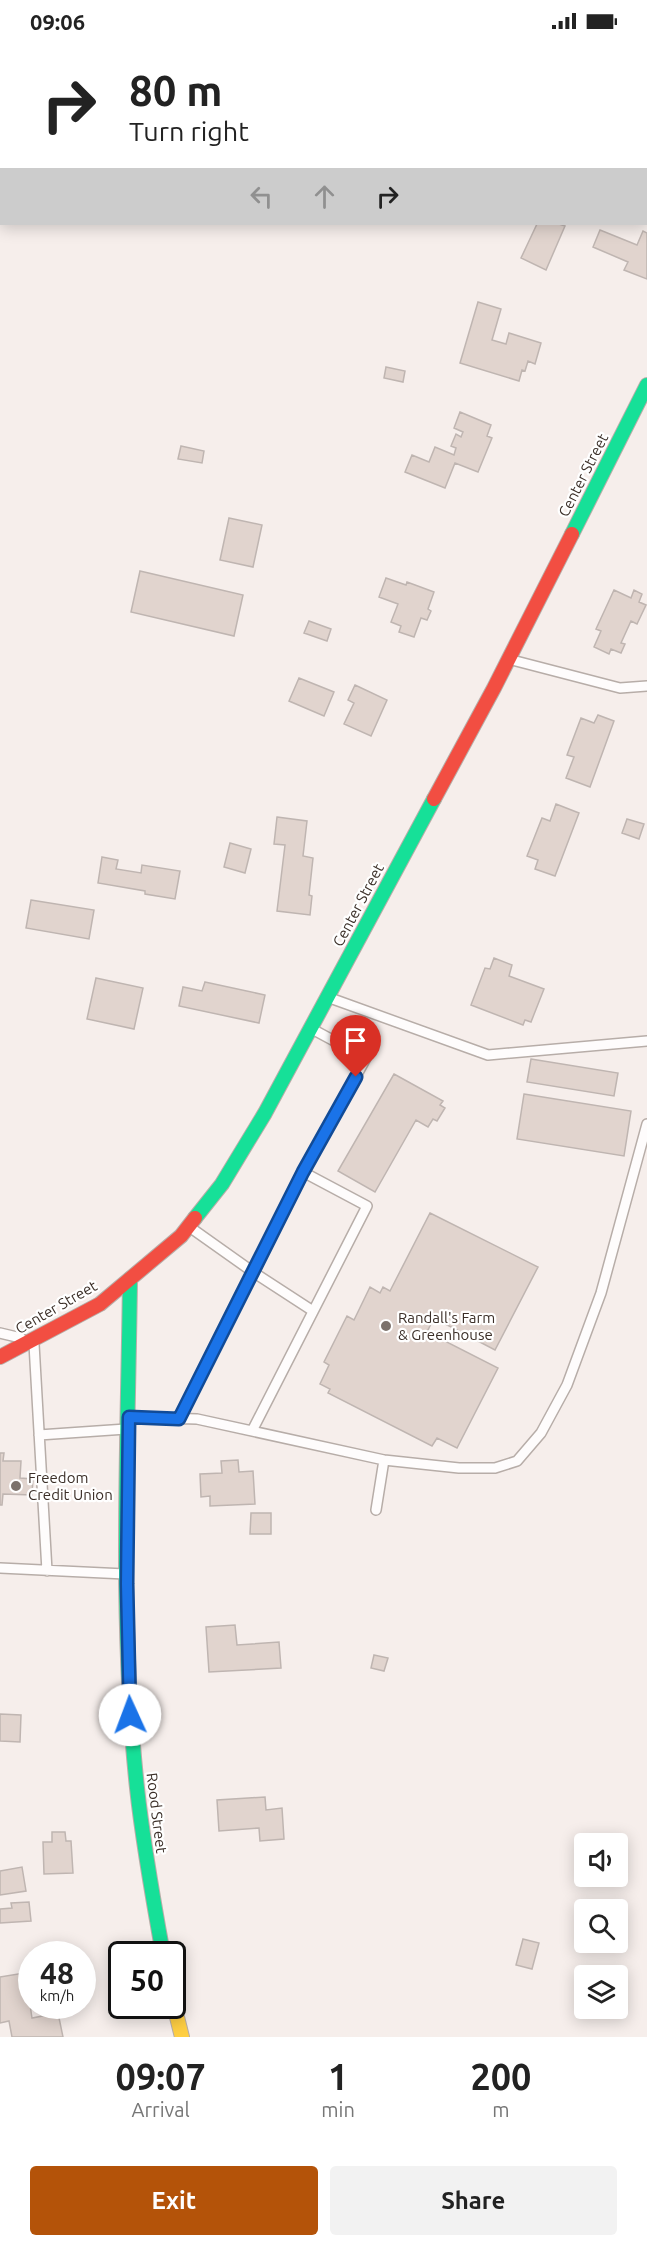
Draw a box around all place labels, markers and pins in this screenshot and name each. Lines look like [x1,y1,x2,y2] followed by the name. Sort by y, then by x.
[330,1015,381,1077] pin
[398,1309,495,1343] place label: Randall's Farm & Greenhouse
[379,1319,393,1333] marker: Randall's Farm & Greenhouse
[28,1469,113,1503] place label: Freedom Credit Union
[9,1479,23,1493] marker: Freedom Credit Union

